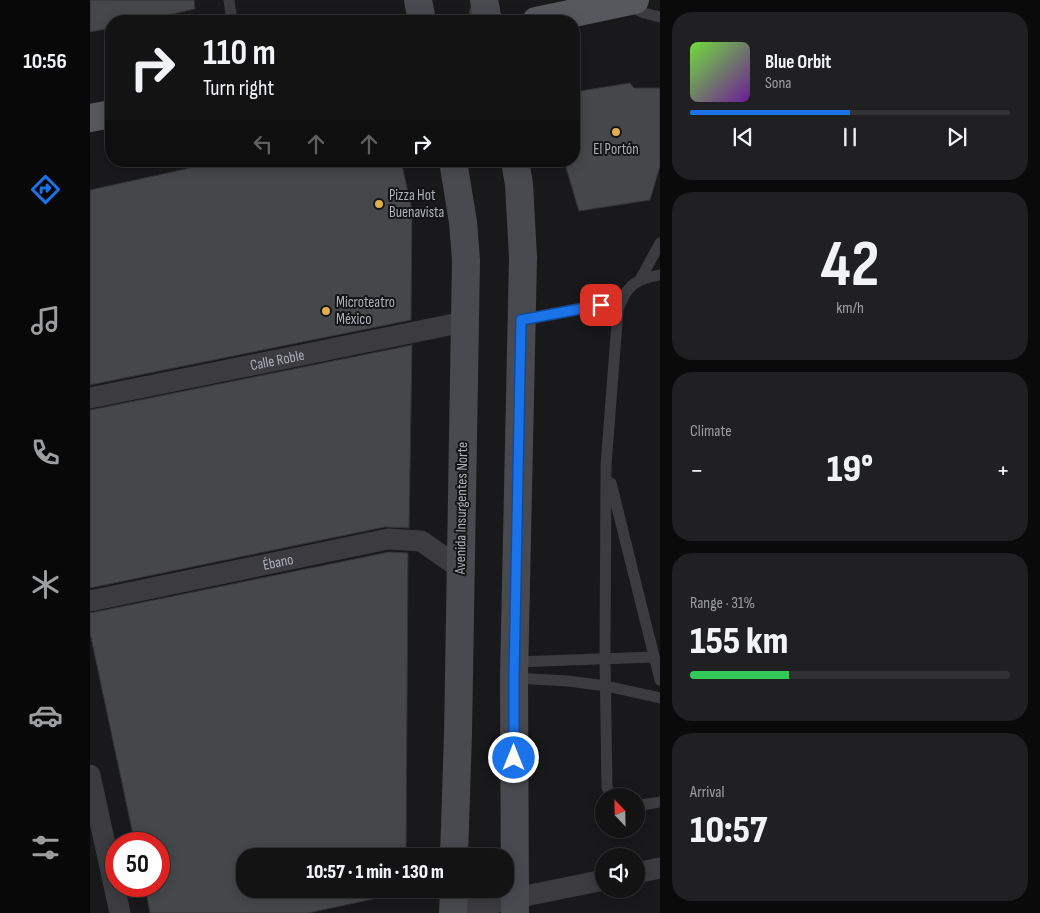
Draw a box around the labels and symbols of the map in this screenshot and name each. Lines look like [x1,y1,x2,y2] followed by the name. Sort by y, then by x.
[610,126,622,138] marker: El Portón
[593,140,639,159] place label: El Portón
[389,186,445,222] place label: Pizza Hot Buenavista
[373,198,385,210] marker: Pizza Hot Buenavista
[580,284,622,326] pin
[336,293,395,329] place label: Microteatro México
[320,305,332,317] marker: Microteatro México
[248,346,306,375] street label: Calle Roble
[451,442,472,575] street label: Avenida Insurgentes Norte
[261,550,295,575] street label: Ébano
[487,731,539,783] position arrow
[595,788,645,838] north arrow
[105,832,170,897] speed limit sign: 50

